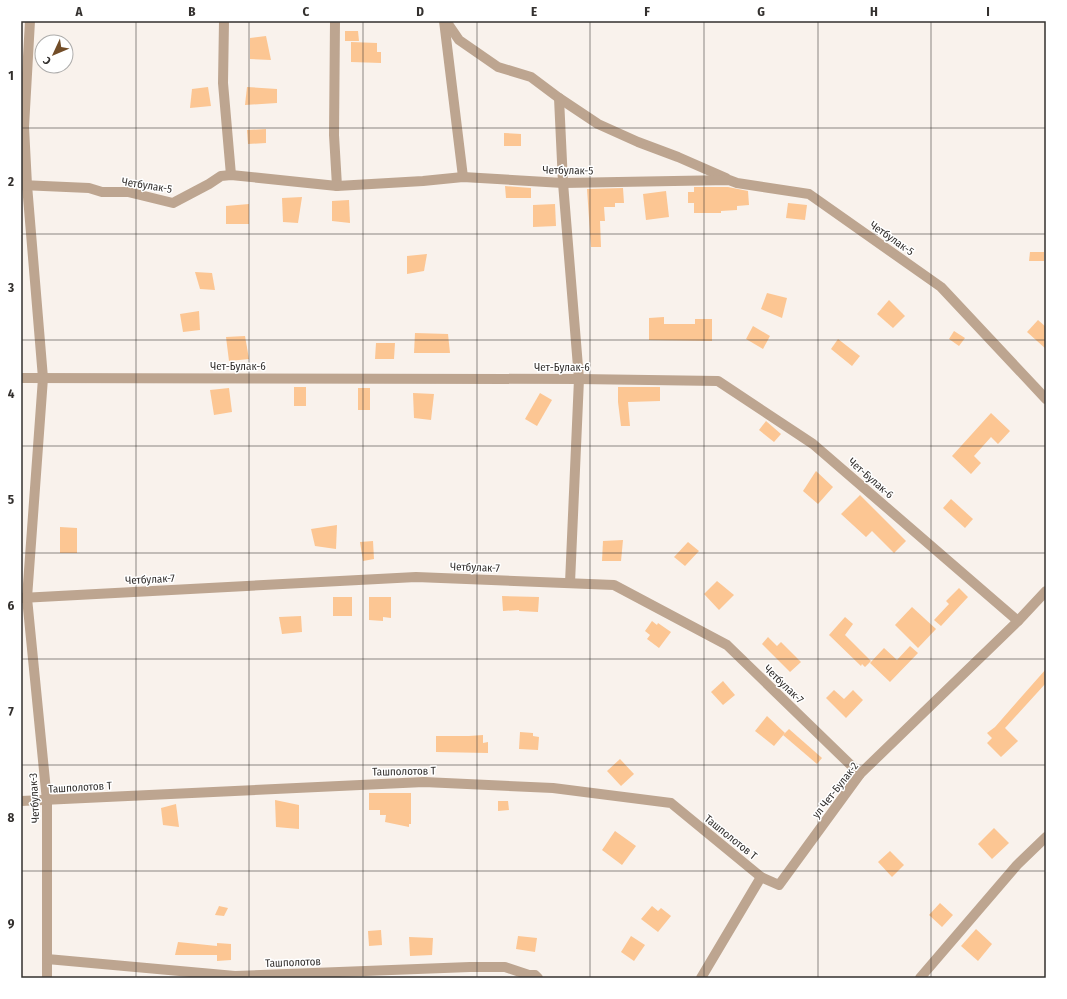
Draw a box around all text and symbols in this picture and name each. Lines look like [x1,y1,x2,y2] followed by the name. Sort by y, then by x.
[74,4,83,19] text: A
[188,4,196,19] text: B
[303,4,310,19] text: C
[416,4,424,19] text: D
[531,4,537,19] text: E
[644,4,650,19] text: F
[757,4,765,19] text: G
[870,4,878,19] text: H
[986,4,990,19] text: I
[34,34,74,74] north arrow
[40,54,54,67] text: С
[8,68,14,83] text: 1
[542,164,594,177] street label: Четбулак-5
[7,174,14,189] text: 2
[121,175,173,196] street label: Четбулак-5
[867,219,916,258] street label: Четбулак-5
[7,280,14,295] text: 3
[210,360,266,373] street label: Чет-Булак-6
[534,361,590,374] street label: Чет-Булак-6
[8,386,15,401] text: 4
[846,455,896,502] street label: Чет-Булак-6
[8,492,14,507] text: 5
[450,560,501,575] street label: Четбулак-7
[125,572,176,587] street label: Четбулак-7
[8,598,15,613] text: 6
[761,662,806,707] street label: Четбулак-7
[8,704,14,719] text: 7
[810,760,861,821] street label: ул Чет-Булак-2
[372,764,437,779] street label: Ташполотов Т
[27,773,42,823] street label: Четбулак-3
[48,779,113,796] street label: Ташполотов Т
[8,810,15,825] text: 8
[702,812,760,863] street label: Ташполотов Т
[8,916,15,931] text: 9
[265,955,321,970] street label: Ташполотов

